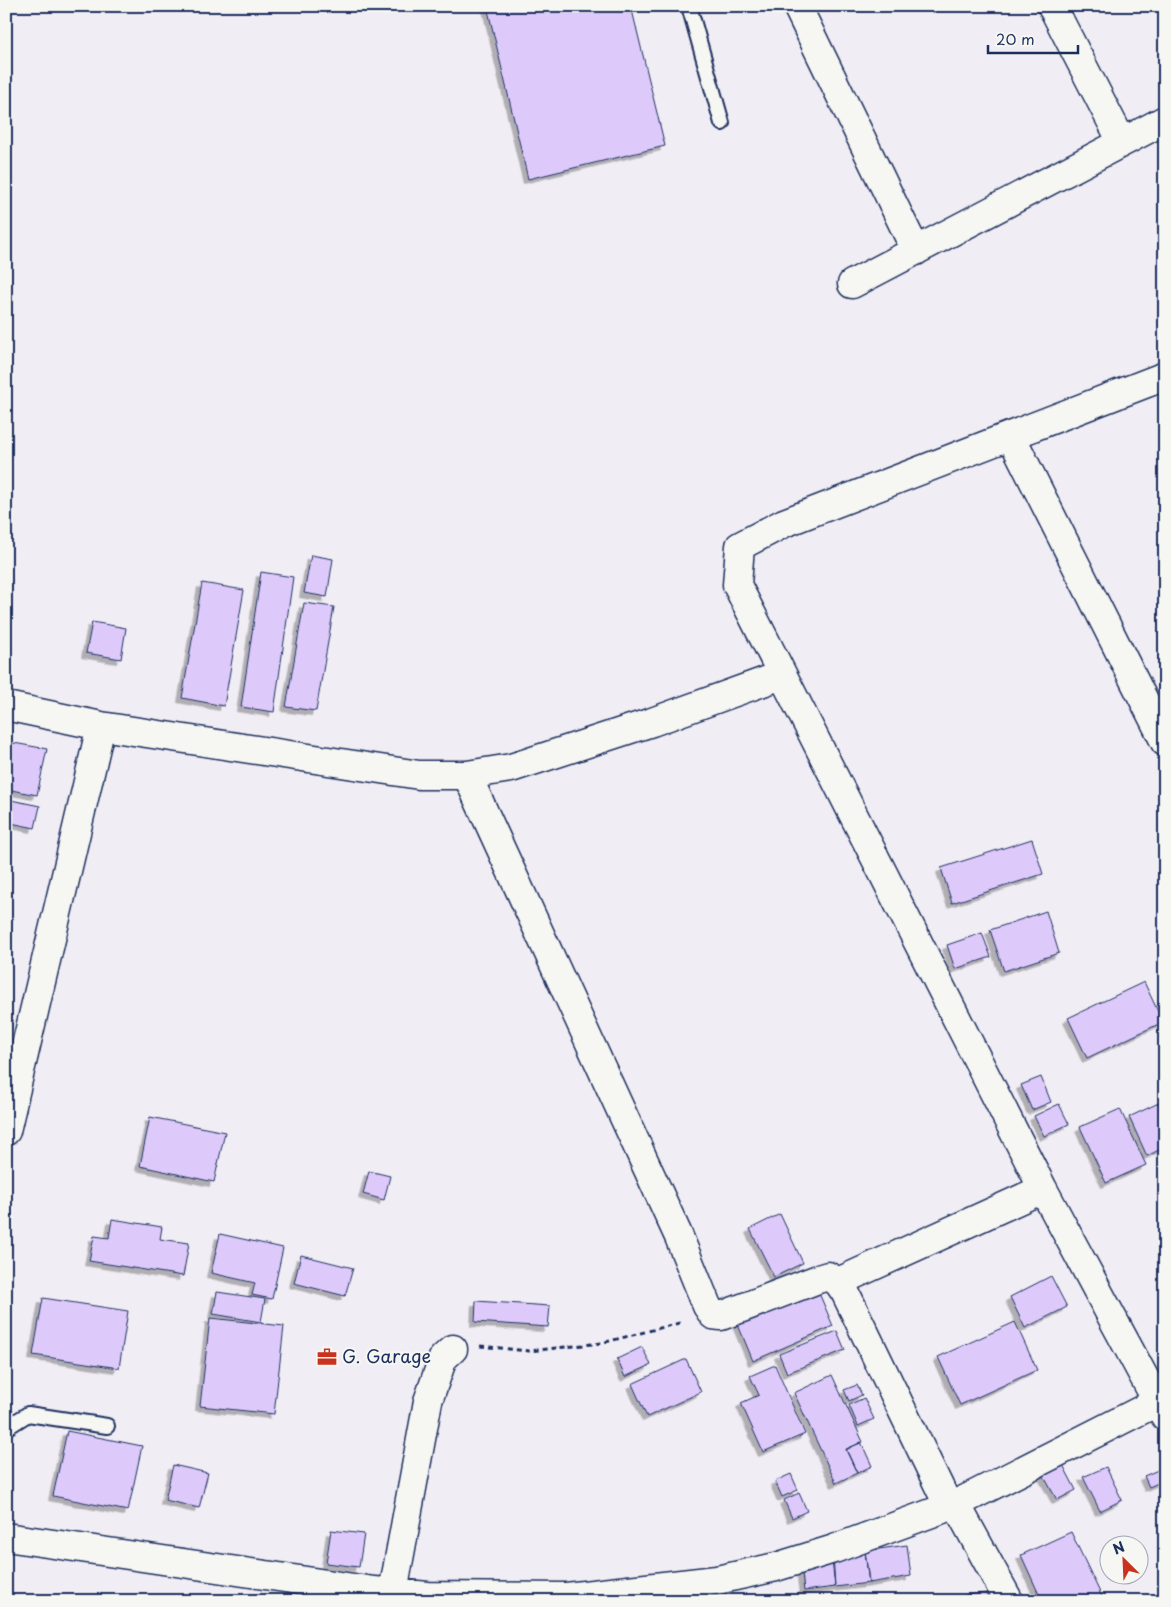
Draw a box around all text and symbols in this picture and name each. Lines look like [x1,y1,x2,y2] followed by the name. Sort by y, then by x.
[988,22,1078,54] scale bar
[996,27,1035,50] text: 20 m
[342,1342,431,1369] place label: G. Garage
[316,1346,338,1368] office icon: G. Garage
[1098,1534,1148,1584] north arrow
[1109,1536,1128,1560] text: N

